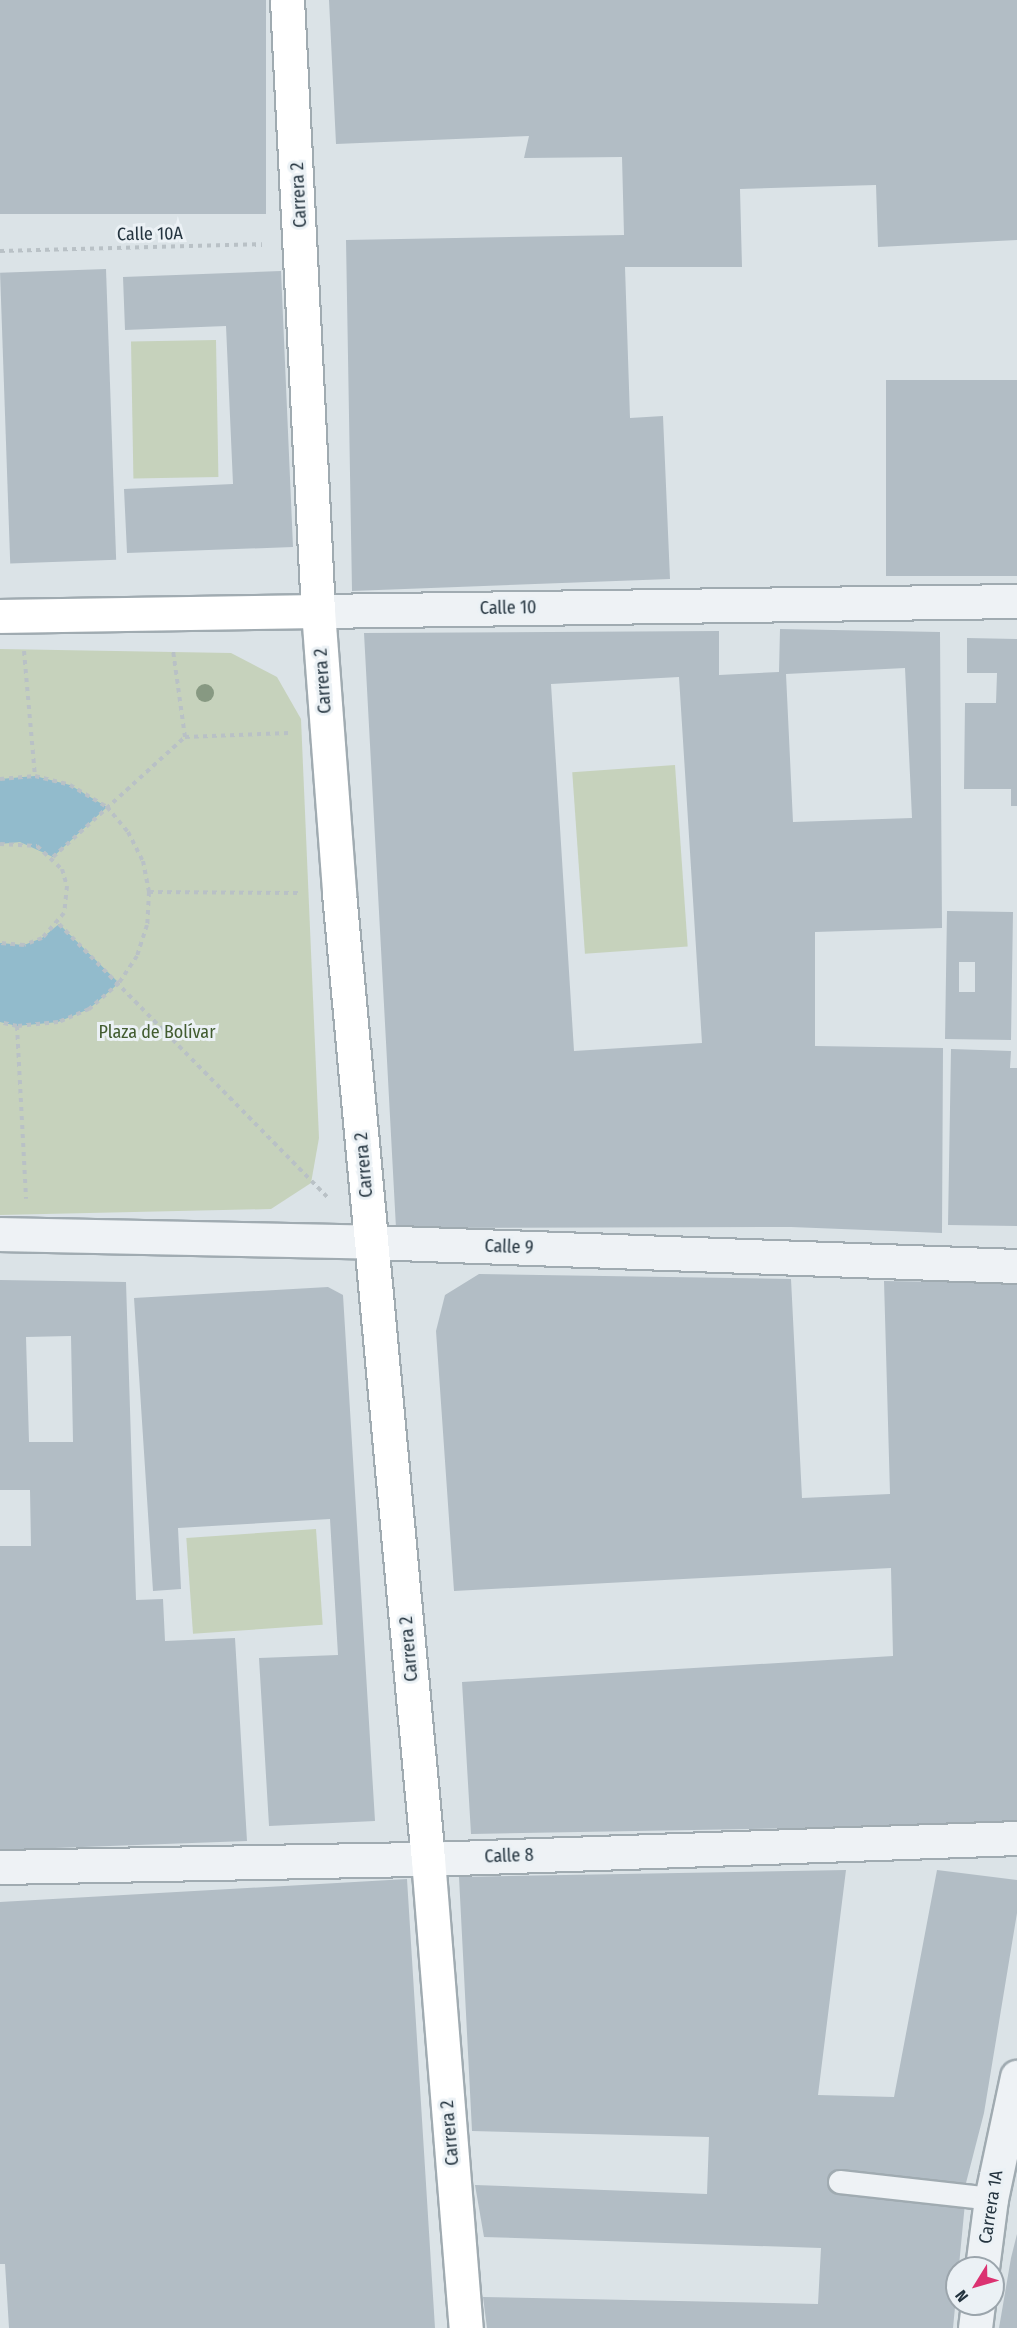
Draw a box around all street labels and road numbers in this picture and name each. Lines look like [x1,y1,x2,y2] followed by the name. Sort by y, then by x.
[287,162,311,228] street label: Carrera 2
[117,223,183,245] street label: Calle 10A
[480,597,536,619] street label: Calle 10
[310,648,336,714] street label: Carrera 2
[350,1131,378,1199] street label: Carrera 2
[484,1235,534,1259] street label: Calle 9
[395,1615,423,1683] street label: Carrera 2
[484,1844,534,1868] street label: Calle 8
[436,2099,464,2167] street label: Carrera 2
[975,2169,1007,2245] street label: Carrera 1A

